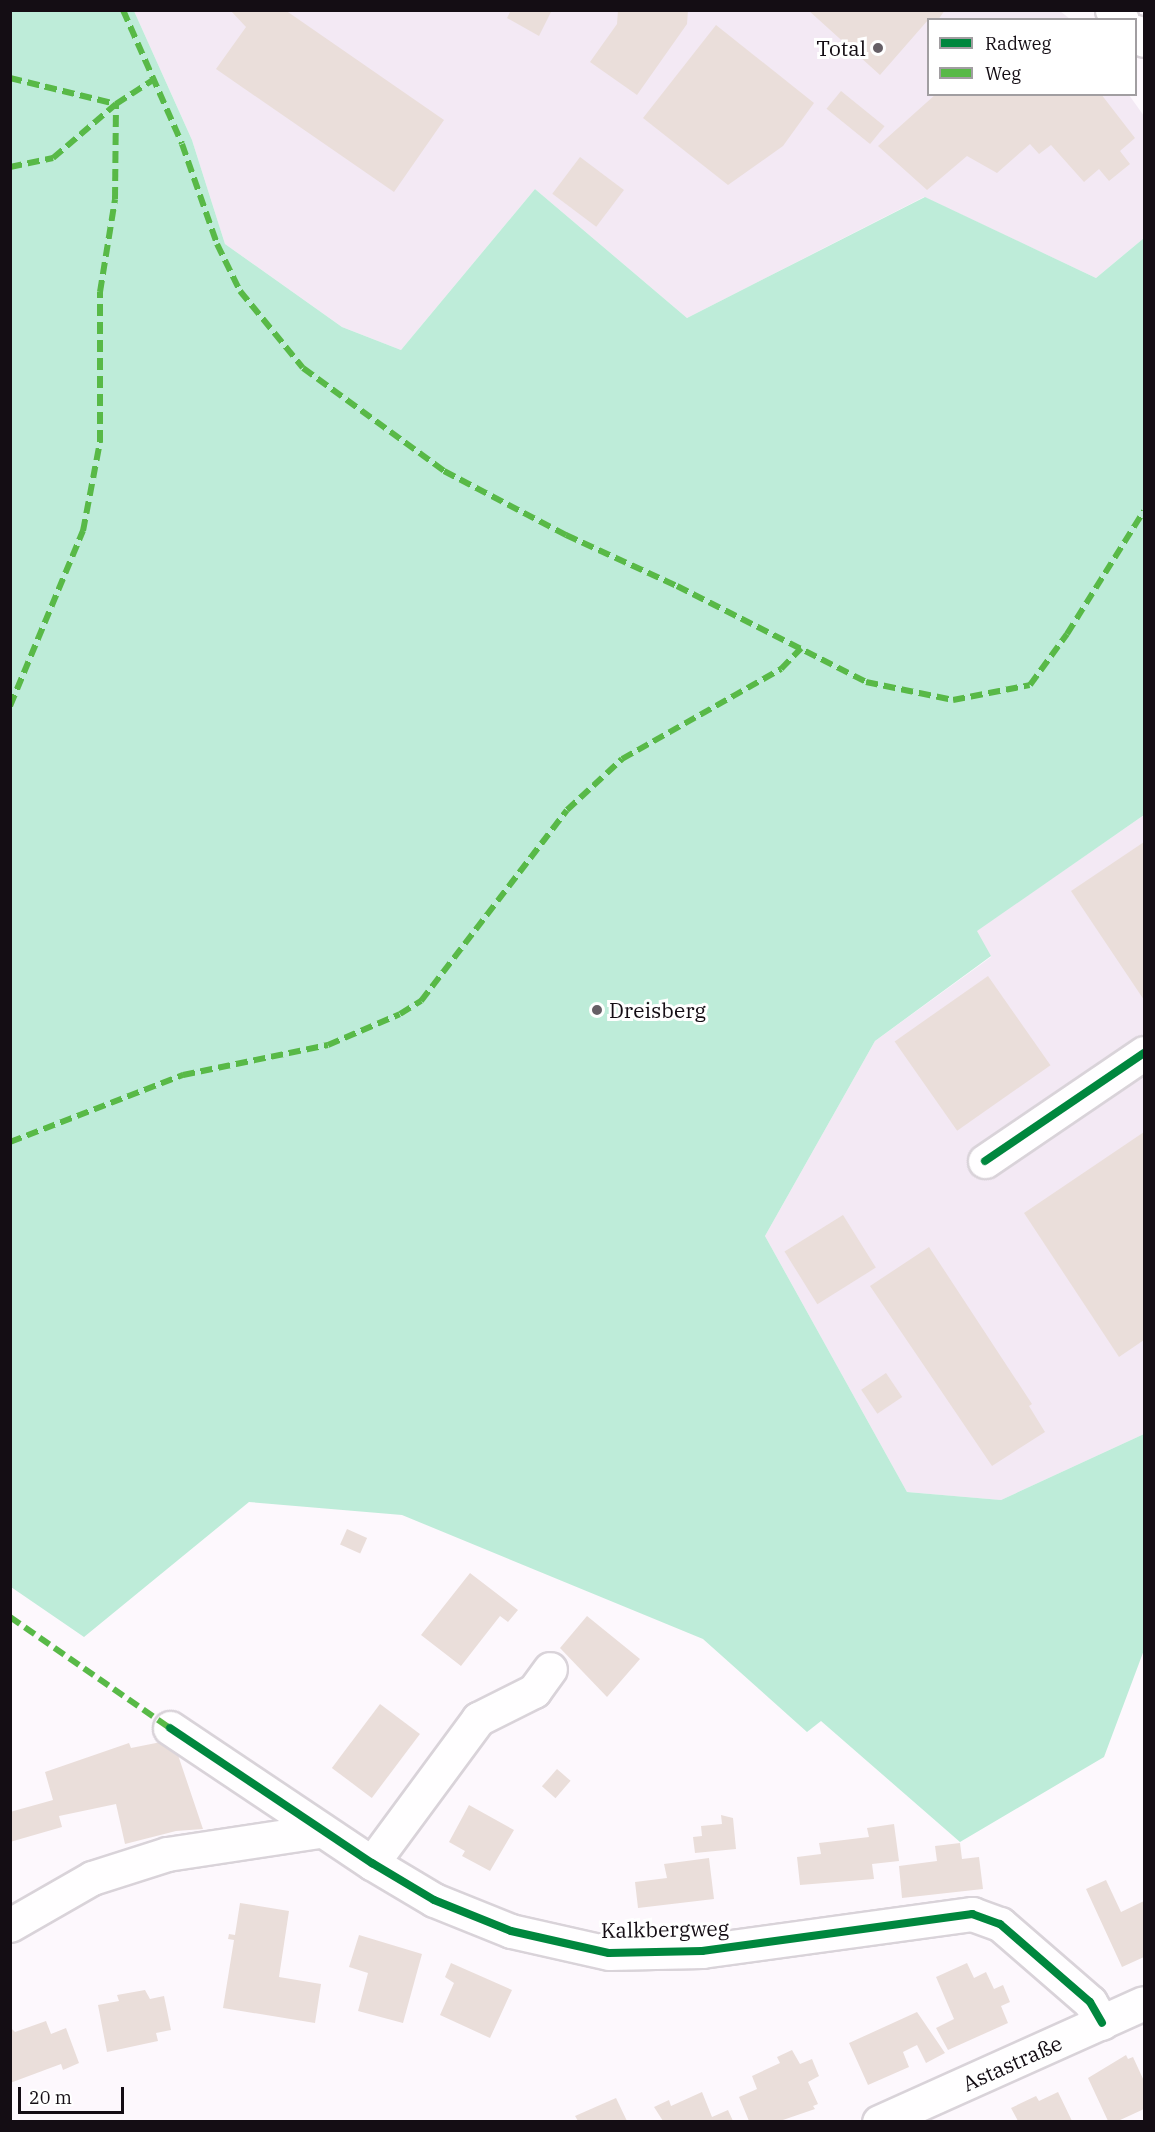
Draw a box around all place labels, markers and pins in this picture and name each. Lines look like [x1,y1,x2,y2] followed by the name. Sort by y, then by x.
[816,35,866,61] place label: Total
[871,41,885,55] marker: Total
[609,997,706,1023] place label: Dreisberg
[590,1003,604,1017] marker: Dreisberg

